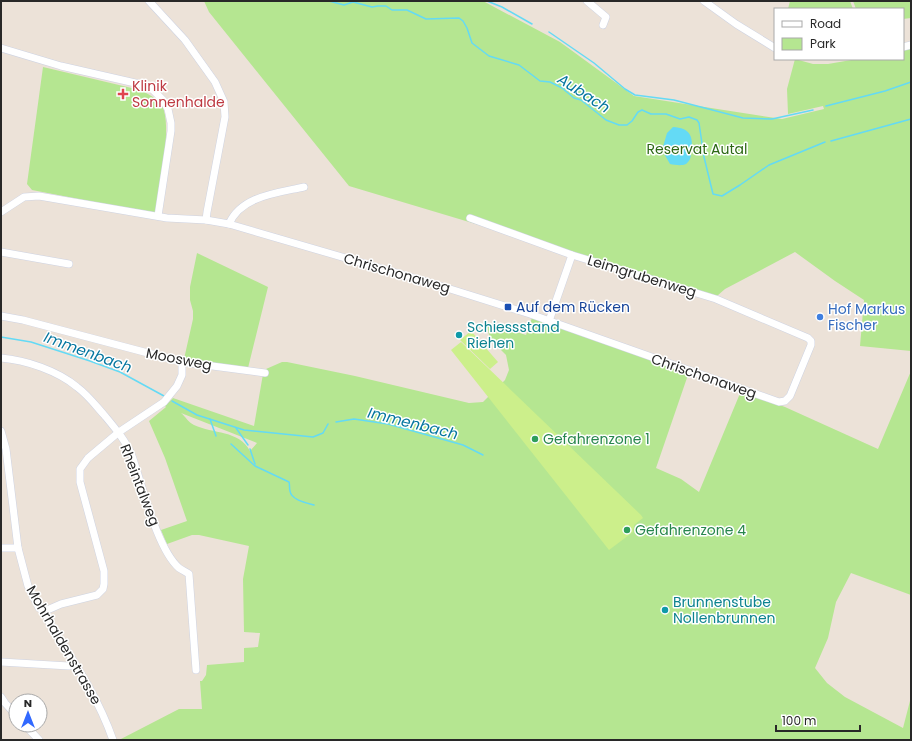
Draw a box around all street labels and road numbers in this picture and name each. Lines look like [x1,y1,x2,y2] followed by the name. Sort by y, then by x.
[341,248,453,298] street label: Chrischonaweg
[585,250,699,302] street label: Leimgrubenweg
[144,343,214,375] street label: Moosweg
[649,349,759,403] street label: Chrischonaweg
[115,441,165,529] street label: Rheintalweg
[22,582,106,709] street label: Mohrhaldenstrasse

